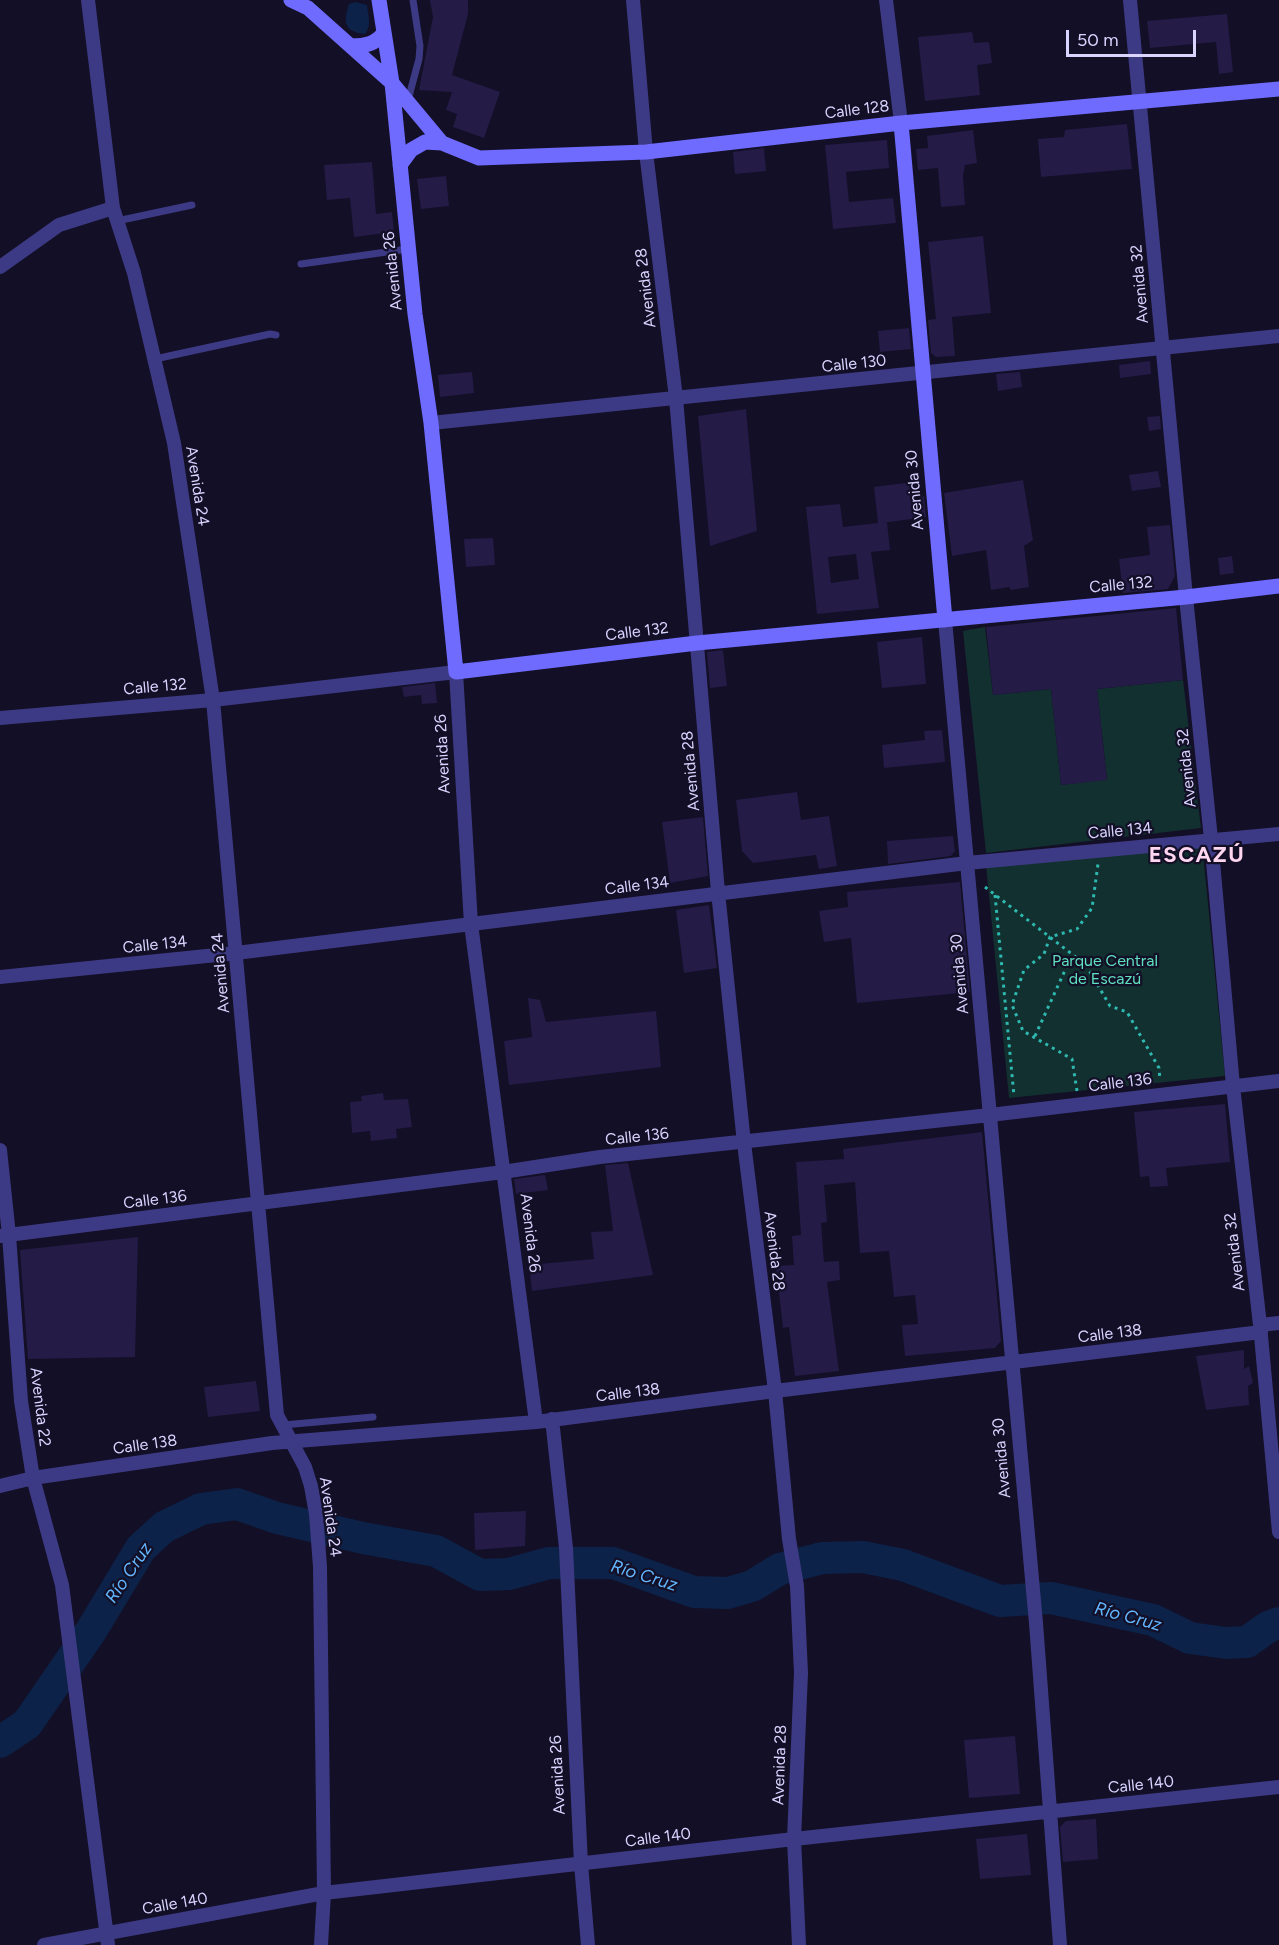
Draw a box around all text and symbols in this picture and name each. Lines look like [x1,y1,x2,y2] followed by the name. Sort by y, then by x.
[1069,18,1200,56] scale bar
[1077,29,1119,51] text: 50 m
[824,97,890,123] street label: Calle 128
[379,230,407,312] street label: Avenida 26
[1127,244,1153,324] street label: Avenida 32
[632,247,660,329] street label: Avenida 28
[821,351,887,377] street label: Calle 130
[181,445,213,527] street label: Avenida 24
[902,449,928,531] street label: Avenida 30
[1088,573,1154,597] street label: Calle 132
[604,619,670,645] street label: Calle 132
[122,675,188,699] street label: Calle 132
[431,714,455,794] street label: Avenida 26
[1173,728,1201,808] street label: Avenida 32
[678,730,704,812] street label: Avenida 28
[1087,819,1153,843] street label: Calle 134
[1149,843,1245,869] district label: ESCAZÚ
[604,873,670,899] street label: Calle 134
[122,932,188,958] street label: Calle 134
[208,932,234,1014] street label: Avenida 24
[947,933,973,1015] street label: Avenida 30
[1052,951,1158,989] park label: Parque Central de Escazú
[1087,1070,1153,1096] street label: Calle 136
[604,1124,670,1150] street label: Calle 136
[122,1187,188,1213] street label: Calle 136
[516,1192,544,1274] street label: Avenida 26
[760,1210,788,1292] street label: Avenida 28
[1221,1211,1249,1293] street label: Avenida 32
[1077,1321,1143,1347] street label: Calle 138
[26,1366,54,1448] street label: Avenida 22
[595,1380,661,1406] street label: Calle 138
[989,1417,1015,1499] street label: Avenida 30
[112,1431,178,1459] street label: Calle 138
[315,1476,345,1558] street label: Avenida 24
[101,1539,157,1607] water label: Río Cruz
[608,1556,680,1596] water label: Río Cruz
[1092,1598,1164,1636] water label: Río Cruz
[769,1724,791,1806] street label: Avenida 28
[546,1735,570,1815] street label: Avenida 26
[1107,1772,1175,1798] street label: Calle 140
[624,1824,692,1852] street label: Calle 140
[141,1889,209,1919] street label: Calle 140

